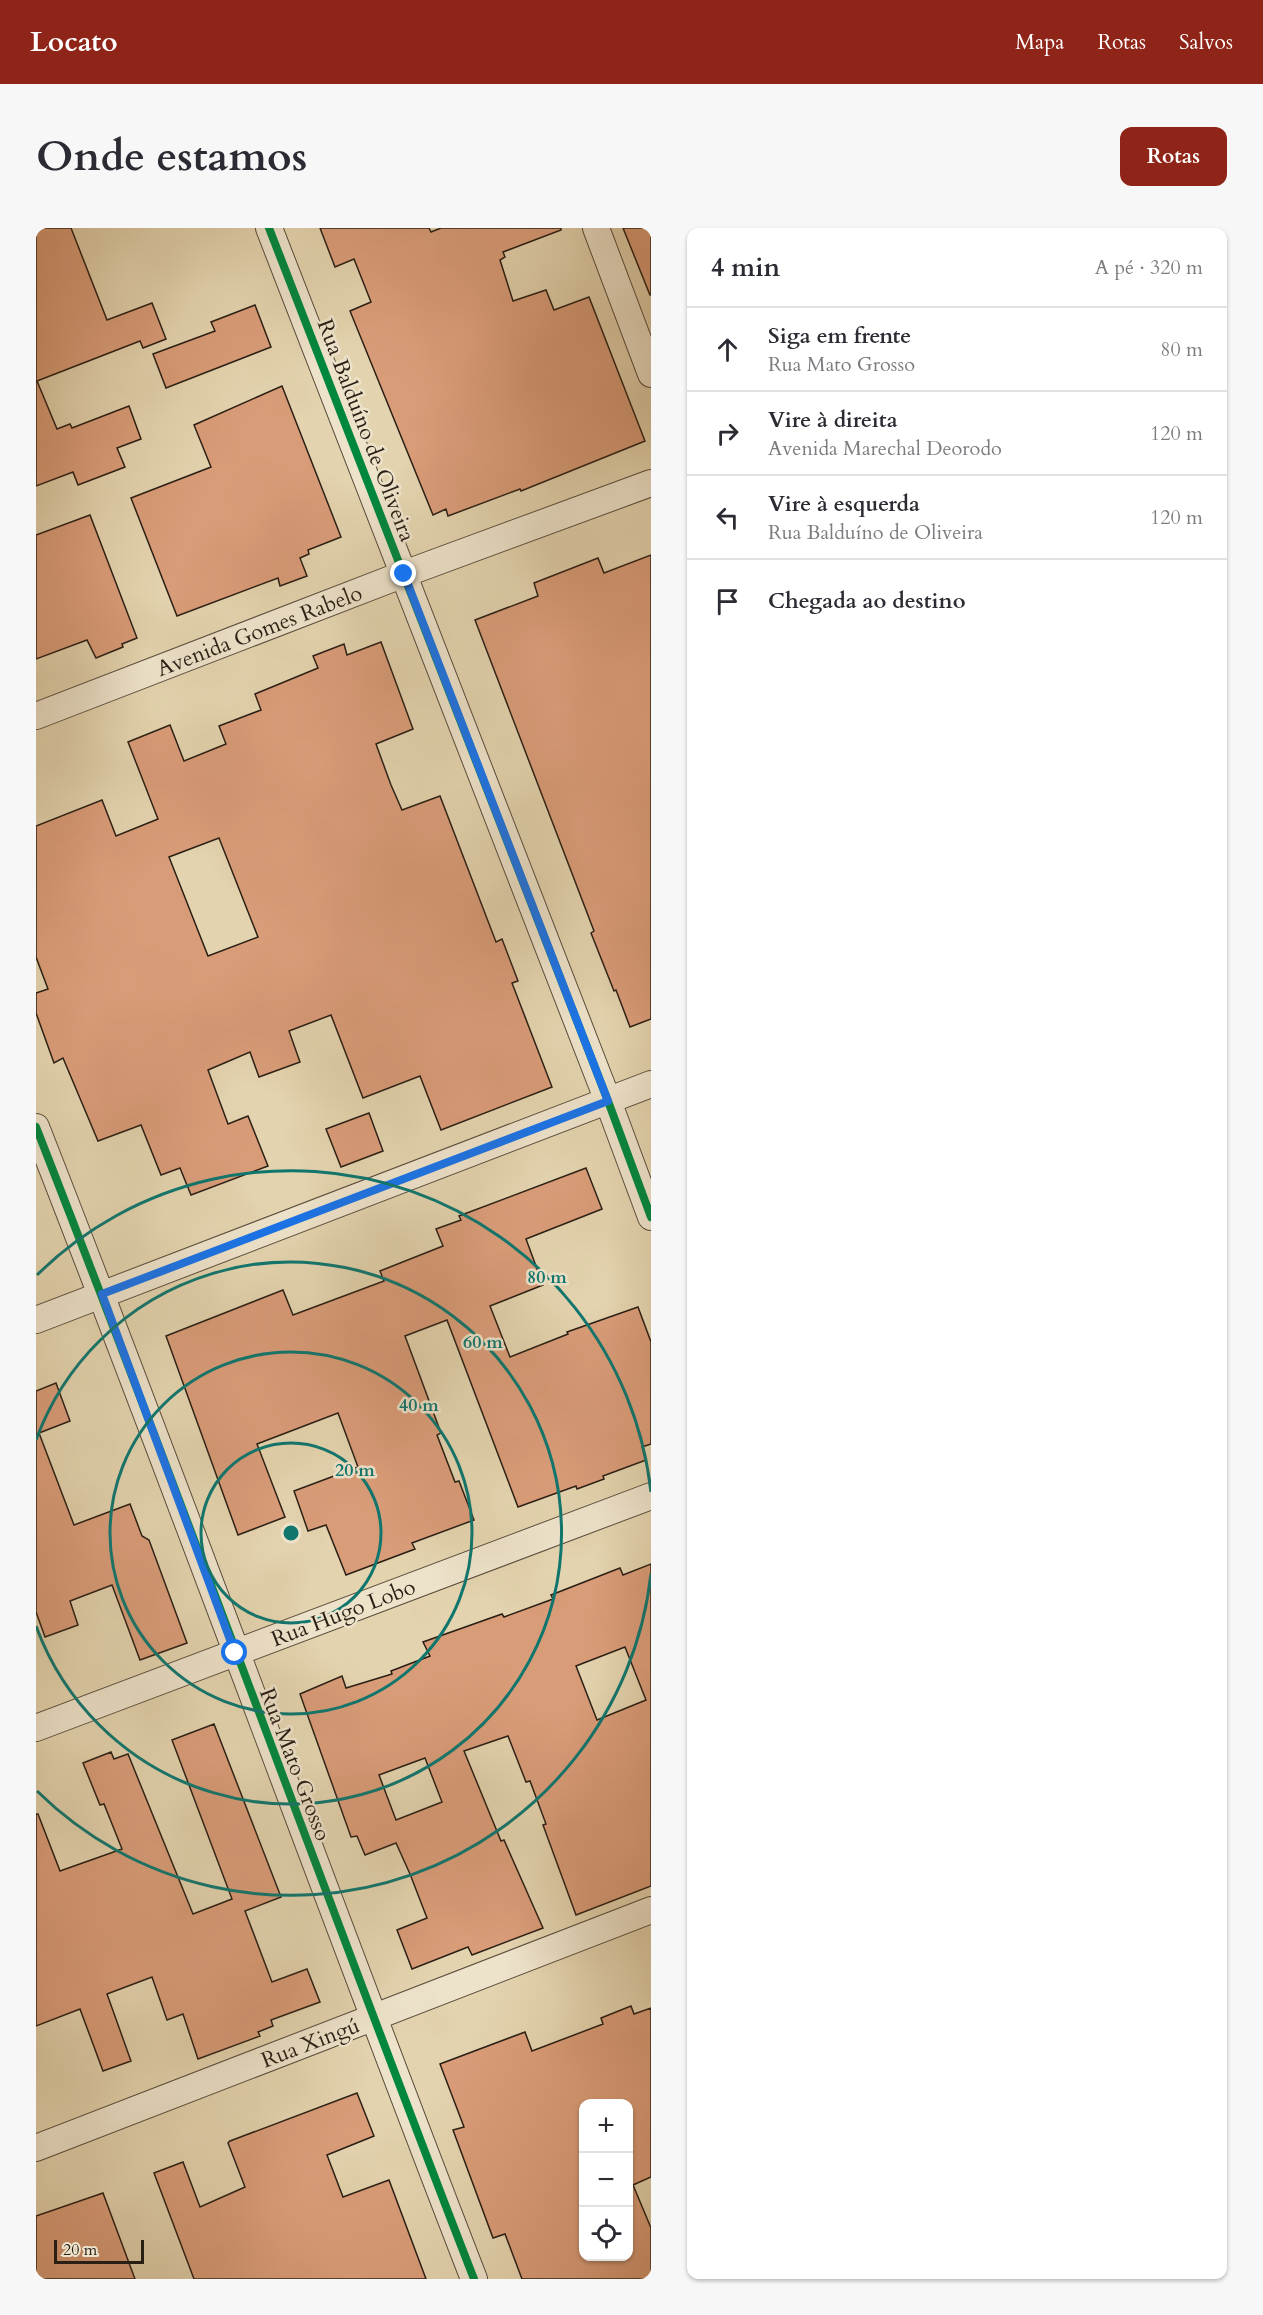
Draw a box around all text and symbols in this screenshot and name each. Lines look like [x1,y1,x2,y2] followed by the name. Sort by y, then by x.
[30,23,118,61] text: Locato
[1015,28,1064,57] text: Mapa
[1097,28,1146,57] text: Rotas
[1179,28,1233,57] text: Salvos
[1120,127,1227,186] button: Rotas
[36,128,307,185] text: Onde estamos
[711,250,780,285] text: 4 min
[1095,254,1203,281] text: A pé · 320 m
[310,315,423,546] street label: Rua Balduíno de Oliveira
[768,321,911,351] text: Siga em frente
[711,333,744,366] icon: ahead
[1160,336,1203,363] text: 80 m
[768,351,915,378] text: Rua Mato Grosso
[768,405,898,435] text: Vire à direita
[711,417,744,450] icon: right
[1150,420,1203,447] text: 120 m
[768,435,1002,462] text: Avenida Marechal Deorodo
[768,489,920,519] text: Vire à esquerda
[711,501,744,534] icon: left
[1150,504,1203,531] text: 120 m
[768,519,983,546] text: Rua Balduíno de Oliveira
[390,560,416,586] route end
[152,578,366,684] street label: Avenida Gomes Rabelo
[711,585,744,618] icon: arrive
[768,586,966,616] text: Chegada ao destino
[527,1265,567,1290] text: 80 m
[463,1330,503,1355] text: 60 m
[399,1393,439,1418] text: 40 m
[335,1458,375,1483] text: 20 m
[281,1523,301,1543] centre of rings
[267,1572,420,1654] street label: Rua Hugo Lobo
[221,1639,247,1665] route start
[252,1684,338,1845] street label: Rua Mato Grosso
[257,2010,364,2075] street label: Rua Xingú
[579,2099,633,2261] map controls
[579,2099,633,2153] button: +
[579,2153,633,2207] button: −
[579,2207,633,2261] button: locate
[54,2237,144,2264] scale bar
[63,2239,97,2261] text: 20 m

